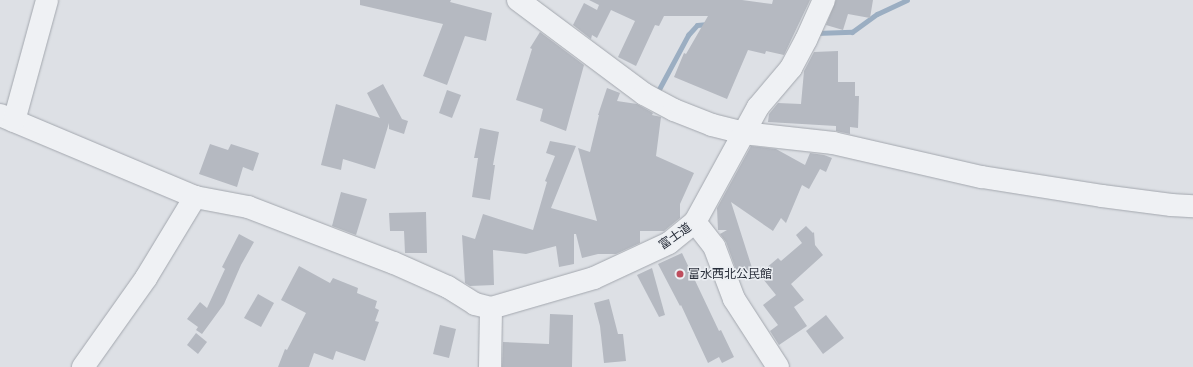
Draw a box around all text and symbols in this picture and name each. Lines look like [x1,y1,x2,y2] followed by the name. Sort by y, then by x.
[656,220,694,252] street label: 富士道
[688,267,772,281] place label: 富水西北公民館
[675,269,685,279] marker: 富水西北公民館

